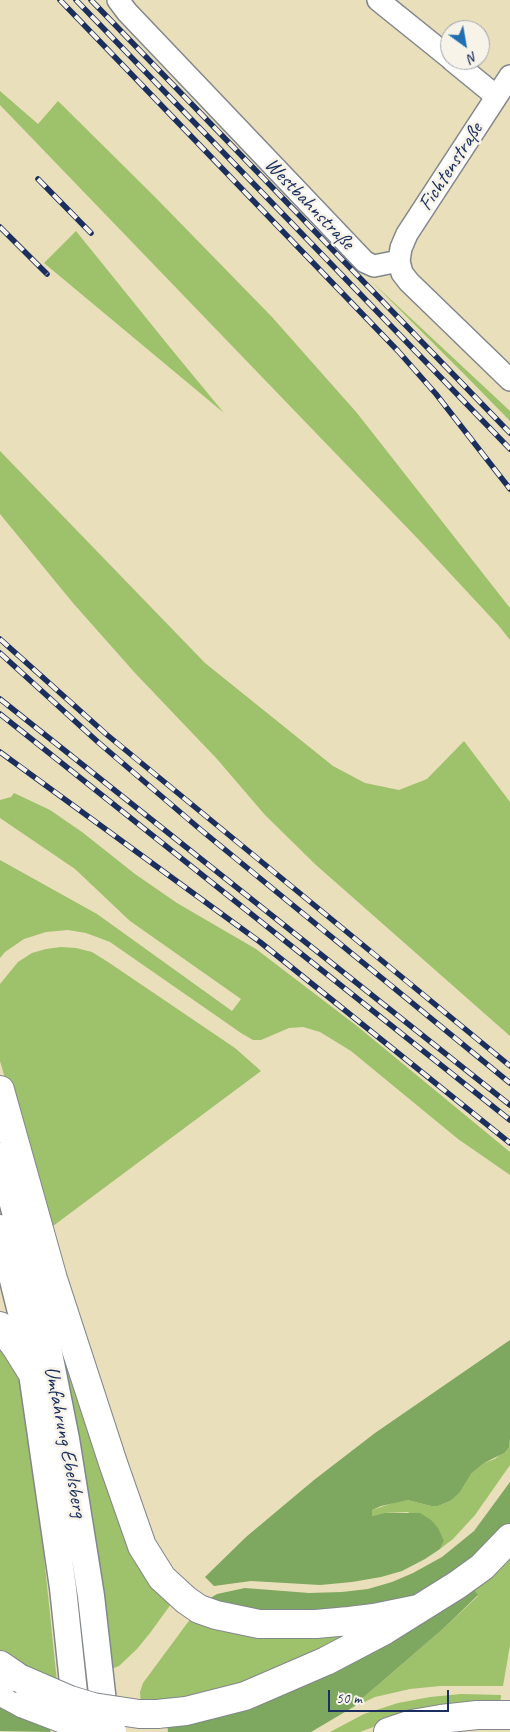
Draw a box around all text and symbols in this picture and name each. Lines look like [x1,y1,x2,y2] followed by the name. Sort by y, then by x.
[440,20,490,70] north arrow
[465,48,481,67] text: N
[413,118,489,216] street label: Fichtenstraße
[259,153,359,255] street label: Westbahnstraße
[38,1364,92,1520] street label: Umfahrung Ebelsberg
[330,1680,451,1712] scale bar
[336,1689,362,1708] text: 50 m

